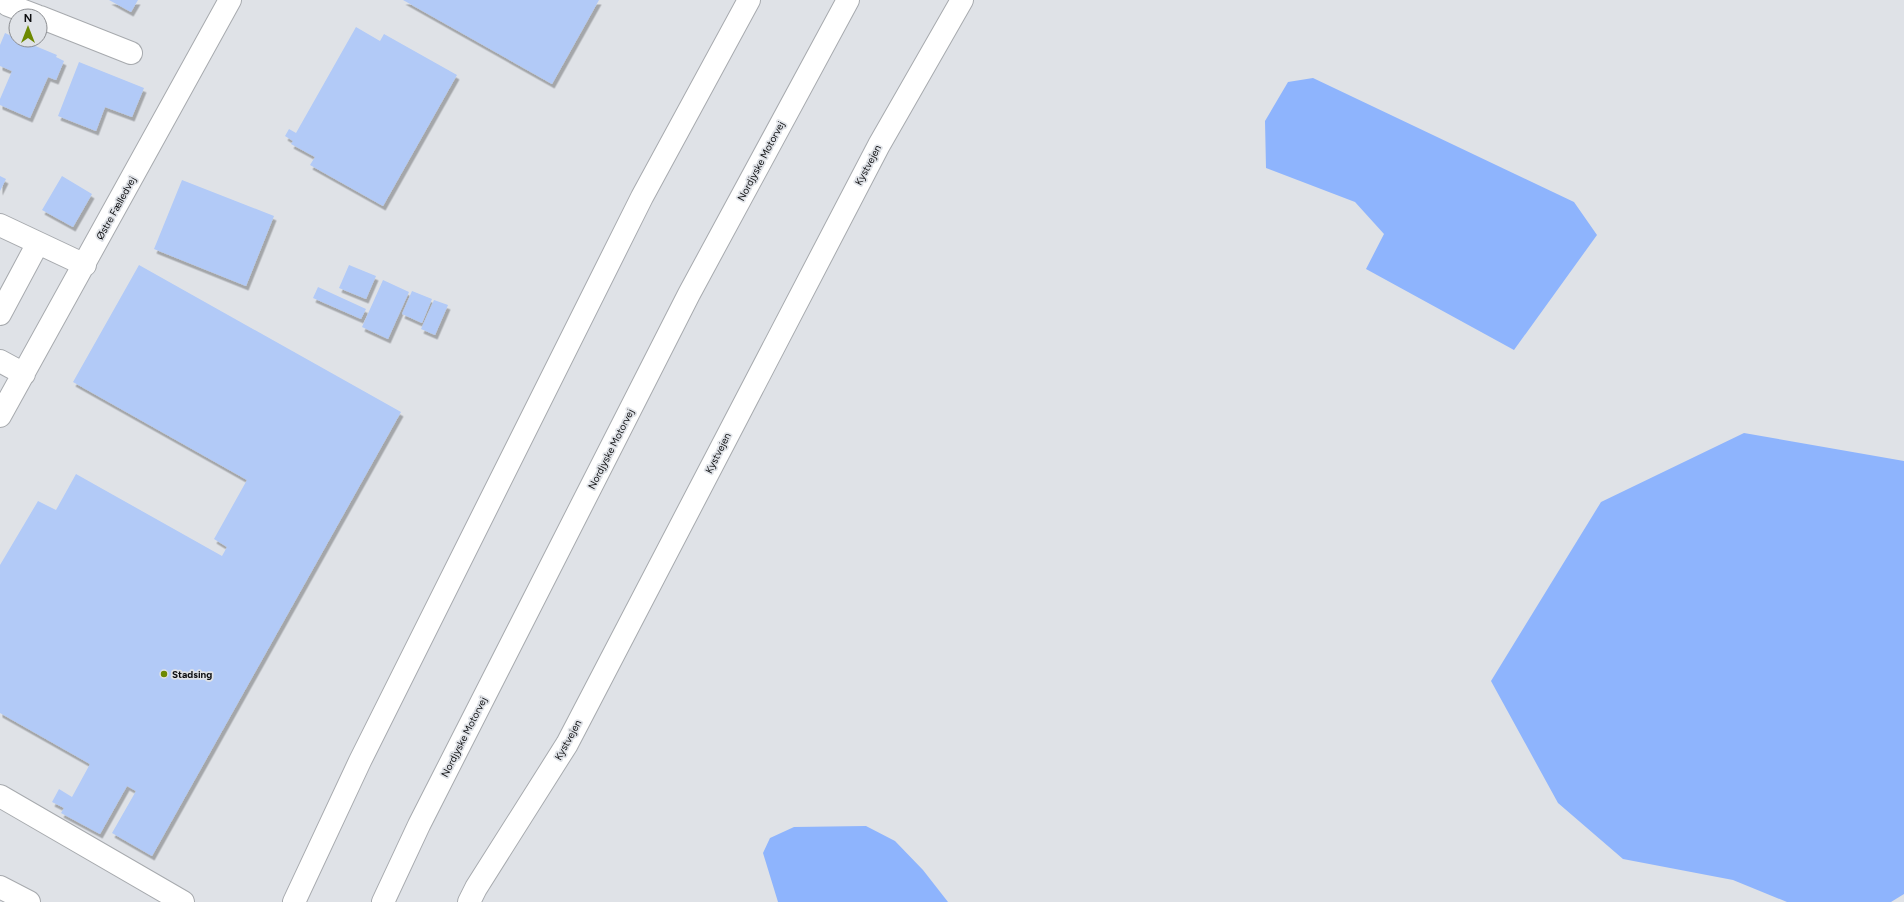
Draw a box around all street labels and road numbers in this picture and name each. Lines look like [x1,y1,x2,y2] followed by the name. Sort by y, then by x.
[734,119,788,203] street label: Nordjyske Motorvej
[852,142,884,187] street label: Kystvejen
[93,174,139,242] street label: Østre Fælledvej
[585,406,637,491] street label: Nordjyske Motorvej
[702,430,734,476] street label: Kystvejen
[438,694,490,779] street label: Nordjyske Motorvej
[552,717,585,762] street label: Kystvejen

